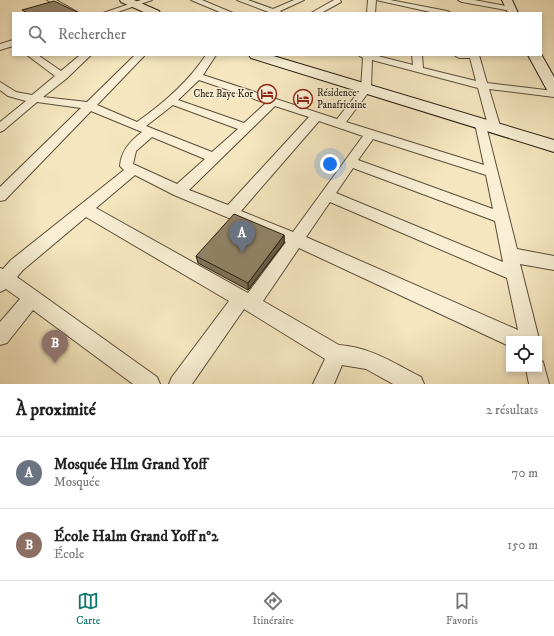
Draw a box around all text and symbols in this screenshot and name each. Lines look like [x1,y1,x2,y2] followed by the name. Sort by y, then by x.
[12,12,542,56] search box
[26,23,48,45] icon: search
[58,25,126,44] text: Rechercher
[256,83,278,105] hotel icon: Chez Baye Kor
[317,87,366,111] place label: Résidence Panafricaine
[193,88,253,100] place label: Chez Baye Kor
[292,88,314,110] hotel icon: Résidence Panafricaine
[320,154,340,174] your location
[229,220,255,253] pin: A
[42,330,68,363] pin: B
[506,336,542,372] map controls
[506,336,542,372] button: locate
[16,399,96,421] text: À proximité
[486,402,538,418] text: 2 résultats
[54,455,207,474] text: Mosquée Hlm Grand Yoff
[25,465,33,481] text: A
[512,465,538,481] text: 70 m
[54,474,100,490] text: Mosquée
[54,527,218,546] text: École Halm Grand Yoff n°2
[25,537,33,553] text: B
[507,537,538,553] text: 150 m
[54,546,84,562] text: École
[76,590,100,628] tab: Carte
[253,590,294,628] tab: Itinéraire
[446,590,478,628] tab: Favoris

